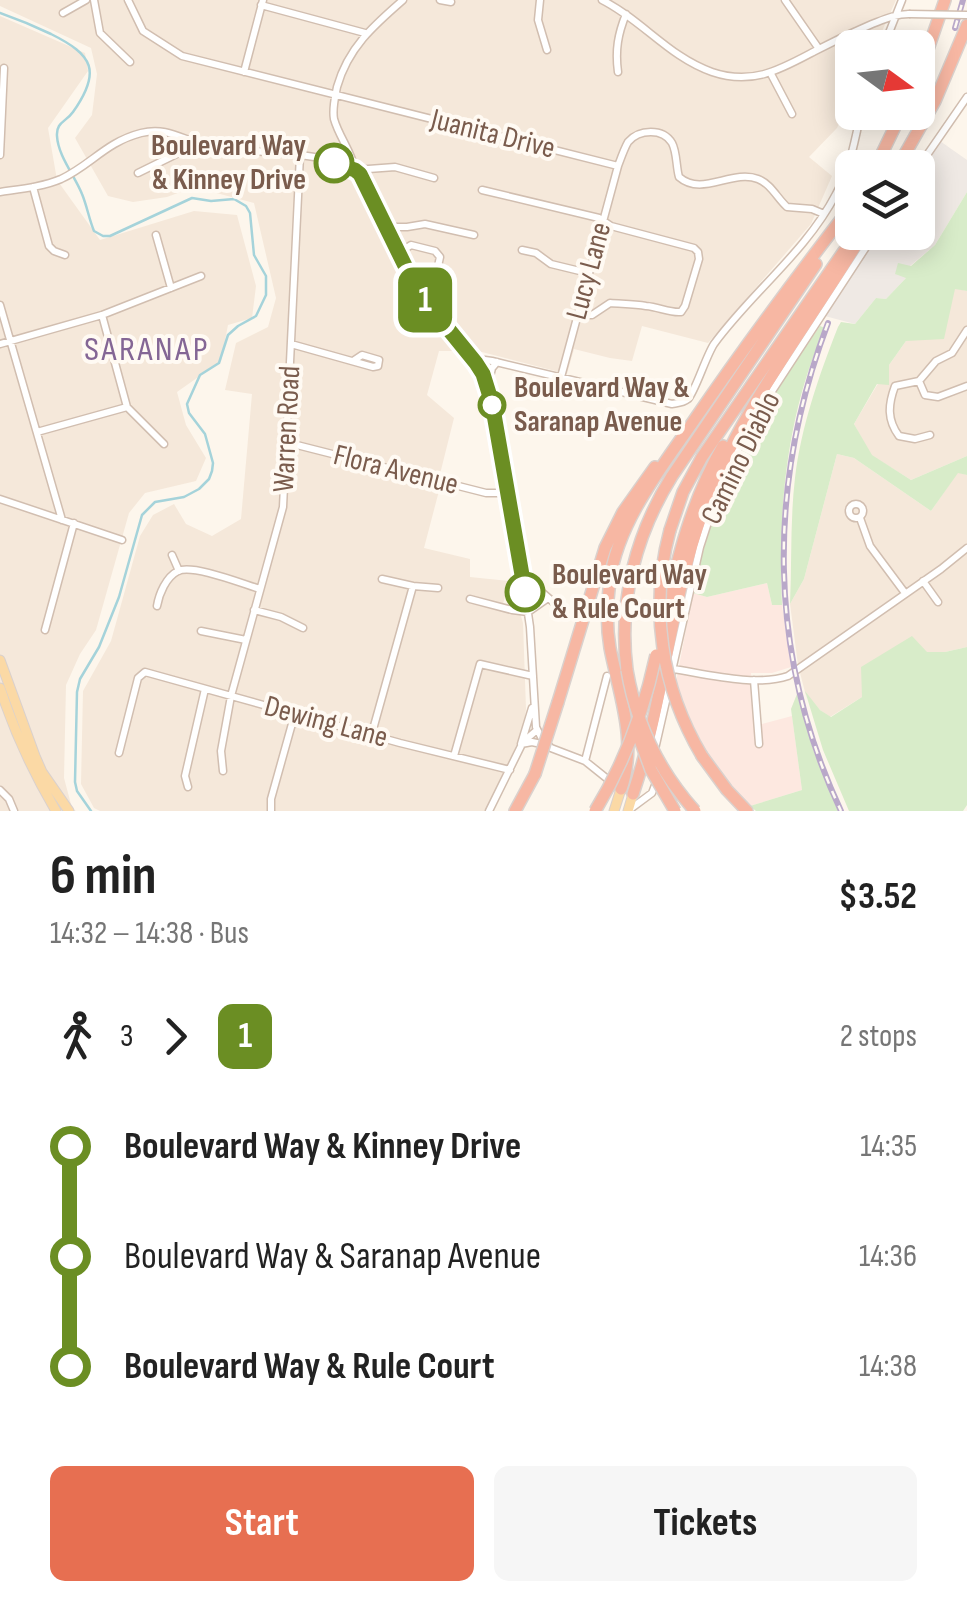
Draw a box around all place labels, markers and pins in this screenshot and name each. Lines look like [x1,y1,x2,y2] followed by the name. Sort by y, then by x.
[151,128,307,198] place label: Boulevard Way & Kinney Drive
[315,144,353,182] marker: Boulevard Way & Kinney Drive
[514,370,690,440] place label: Boulevard Way & Saranap Avenue
[479,392,505,418] marker: Boulevard Way & Saranap Avenue
[552,557,707,627] place label: Boulevard Way & Rule Court
[506,573,544,611] marker: Boulevard Way & Rule Court

